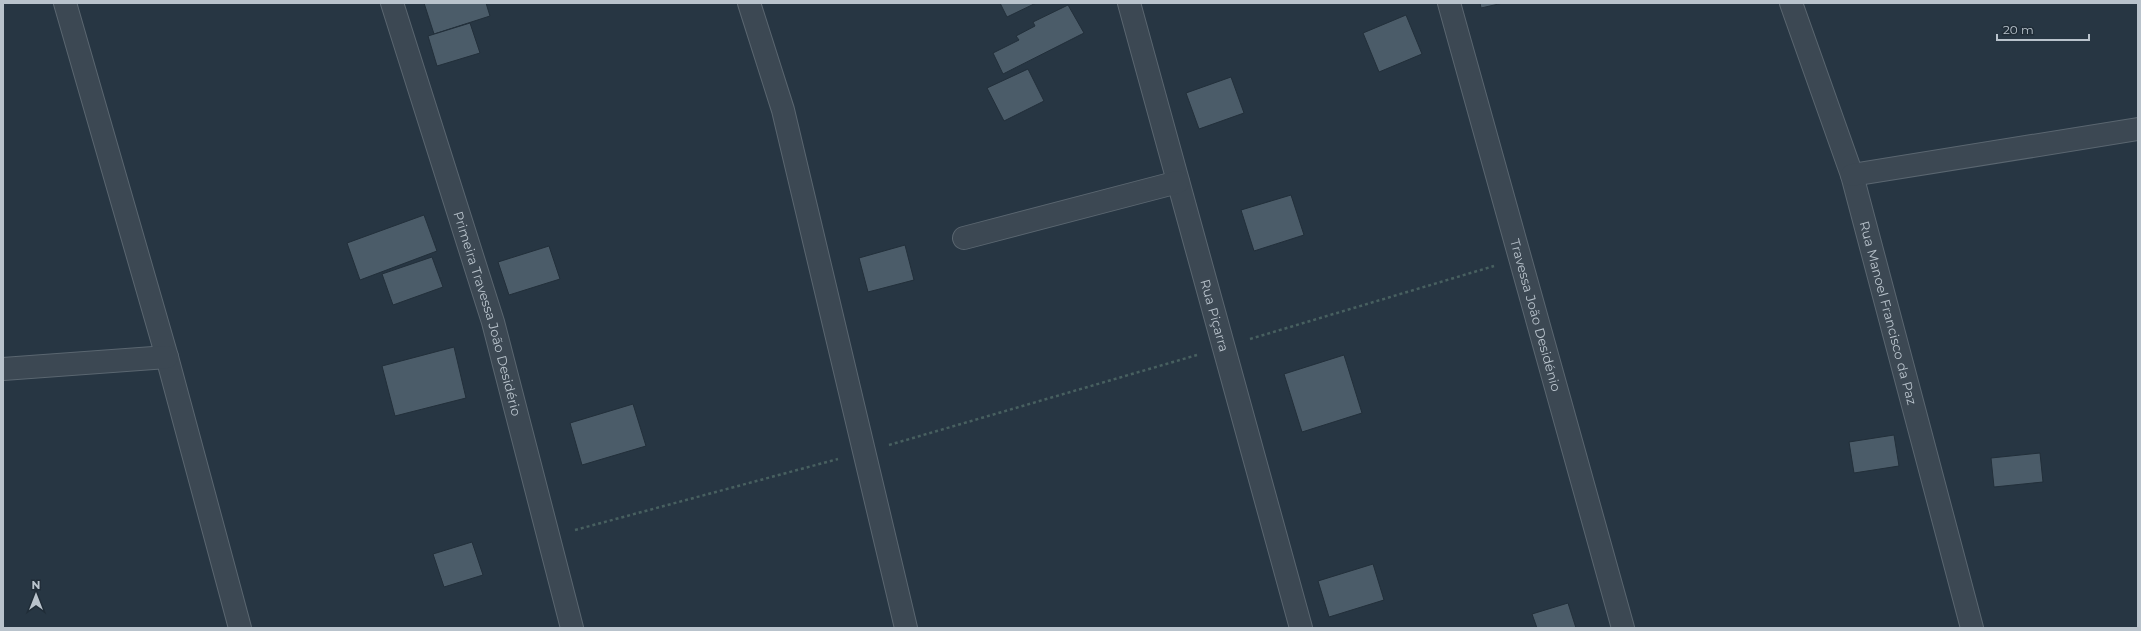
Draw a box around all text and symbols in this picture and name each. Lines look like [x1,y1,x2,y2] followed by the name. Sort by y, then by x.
[1997,16,2089,42] scale bar
[2003,22,2034,37] text: 20 m
[450,209,525,418] street label: Primeira Travessa João Desidério
[1856,219,1921,407] street label: Rua Manoel Francisco da Paz
[1507,237,1565,393] street label: Travessa João Desidénio
[1197,277,1233,353] street label: Rua Piçarra
[16,575,56,615] north arrow
[32,578,40,592] text: N

